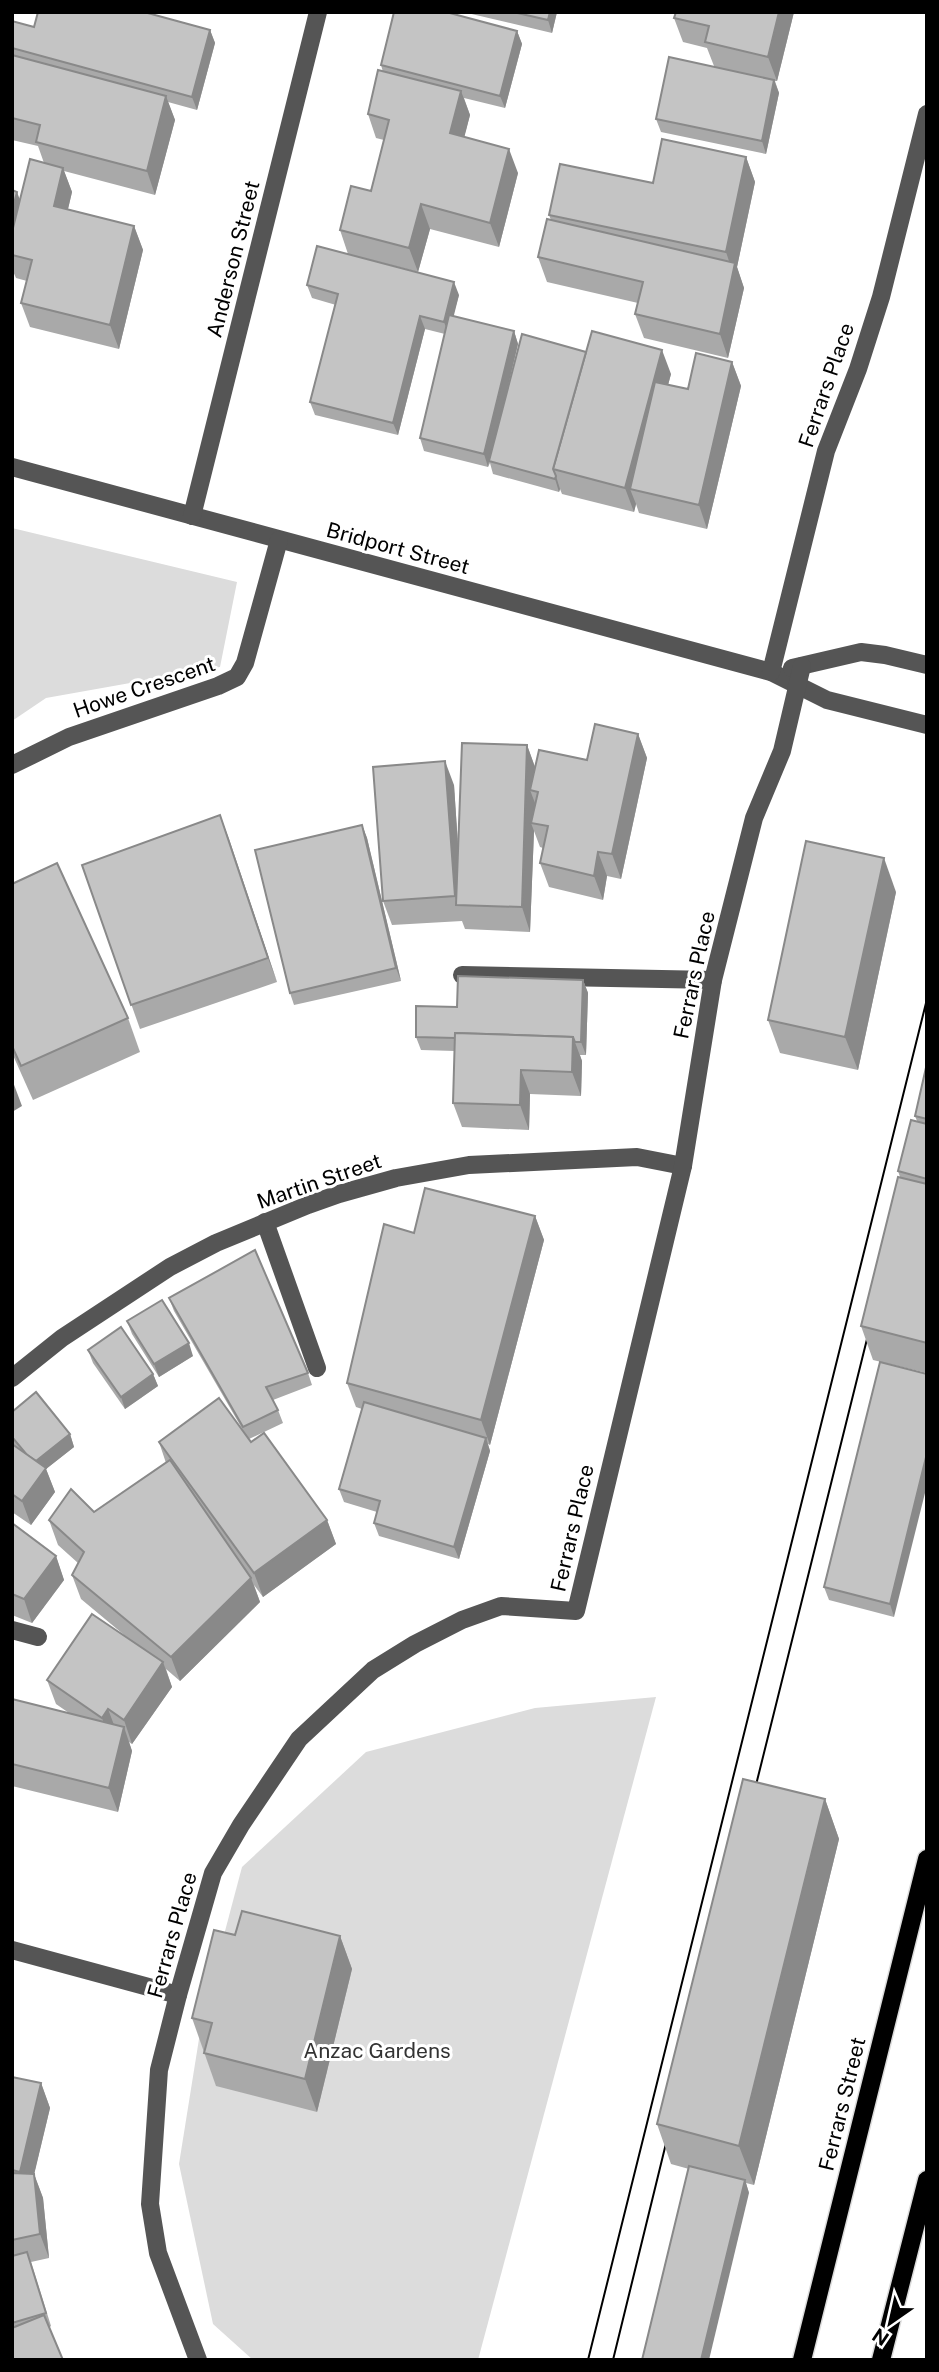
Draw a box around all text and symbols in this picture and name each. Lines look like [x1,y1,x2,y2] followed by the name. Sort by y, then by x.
[201,178,265,340] street label: Anderson Street
[793,319,859,451] street label: Ferrars Place
[324,517,472,579] street label: Bridport Street
[70,651,218,723] street label: Howe Crescent
[668,909,720,1041] street label: Ferrars Place
[253,1148,385,1214] street label: Martin Street
[545,1462,599,1594] street label: Ferrars Place
[142,1869,202,2001] street label: Ferrars Place
[813,2035,871,2173] street label: Ferrars Street
[303,2038,451,2063] park label: Anzac Gardens
[855,2288,925,2358] north arrow
[868,2324,893,2350] text: N

